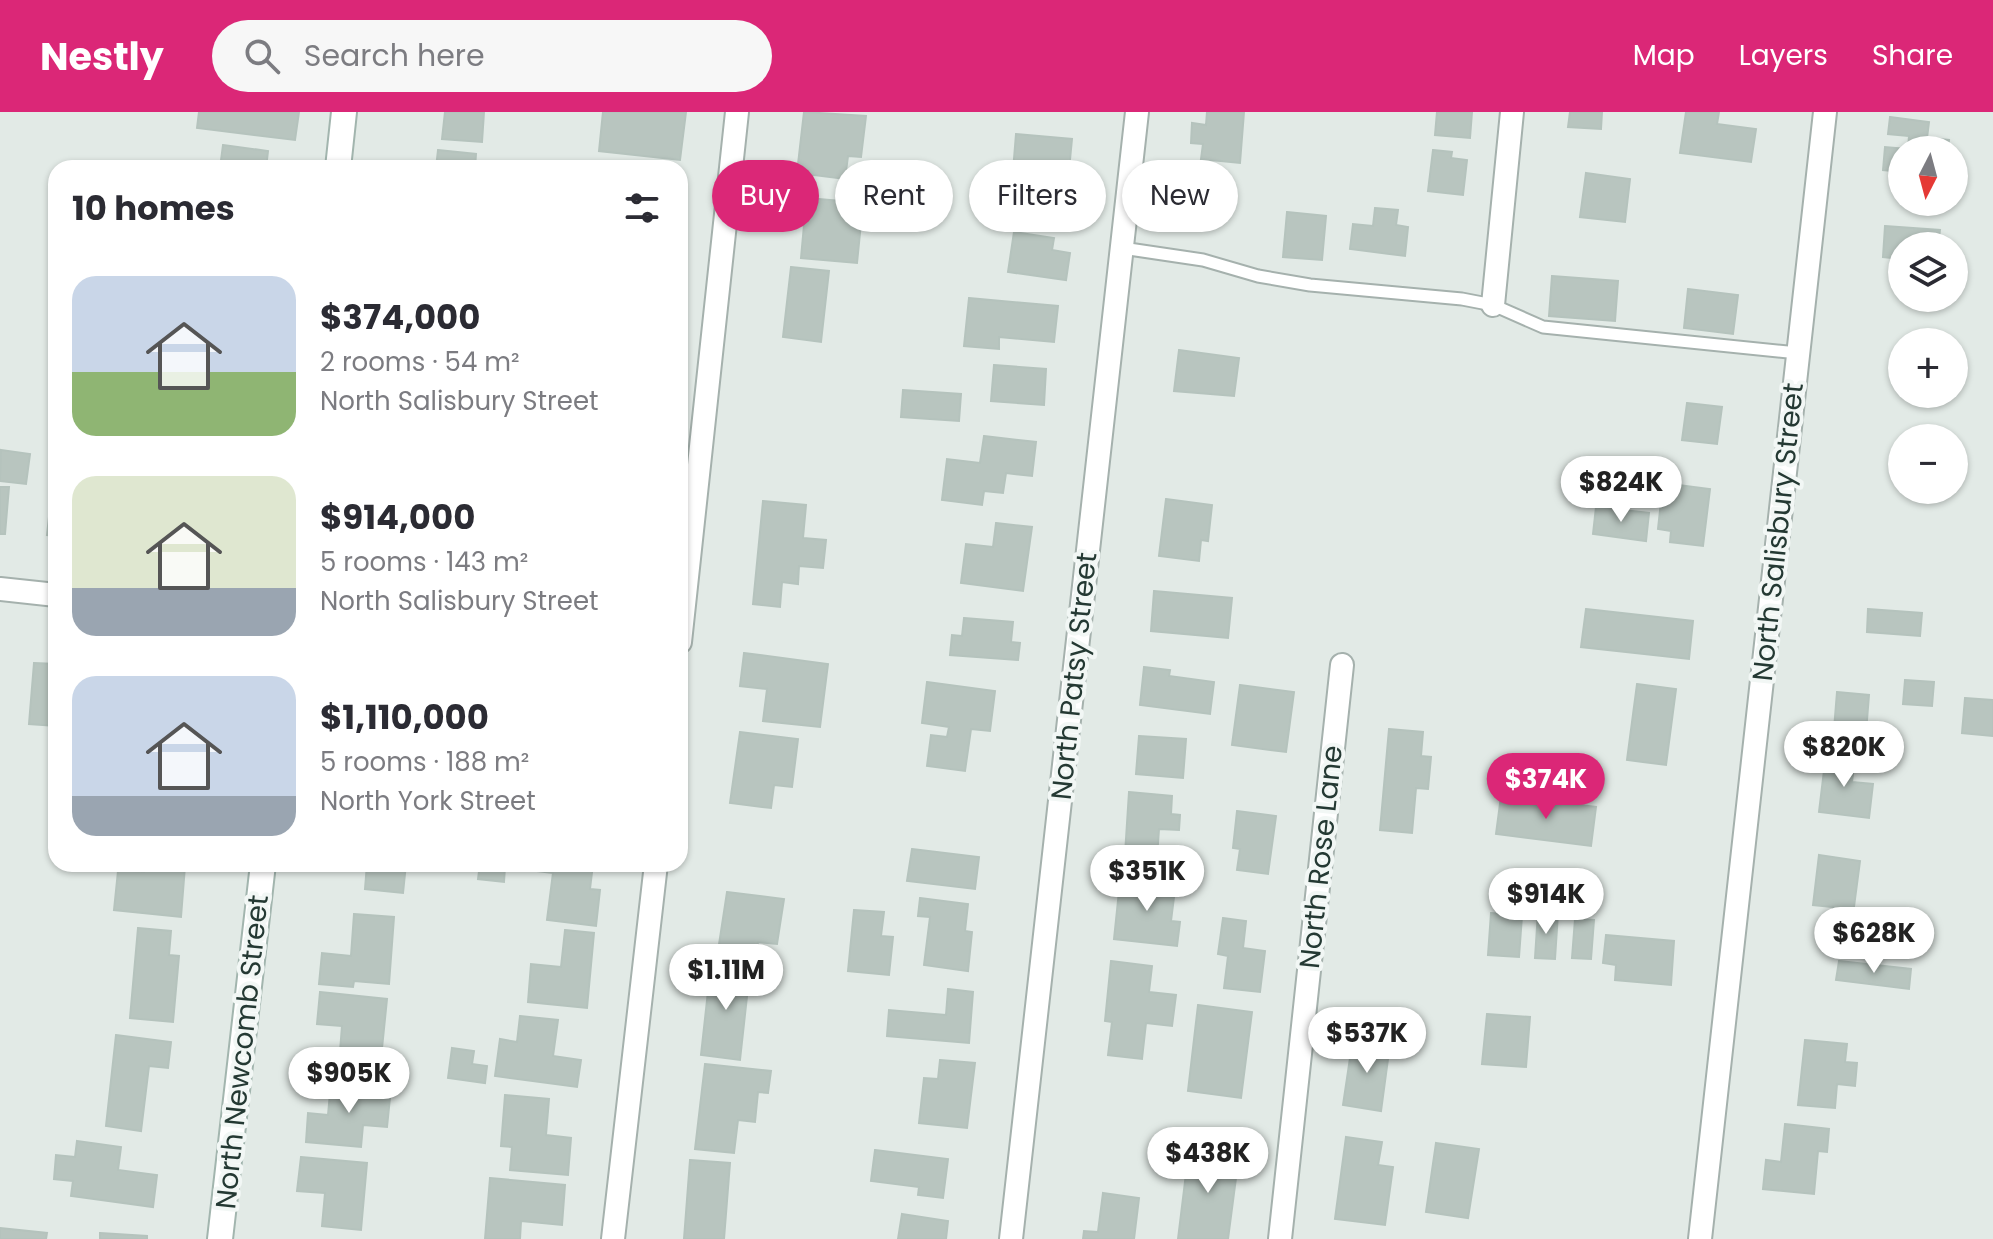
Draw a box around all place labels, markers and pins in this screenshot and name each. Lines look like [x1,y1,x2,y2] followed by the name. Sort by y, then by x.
[1565,456,1677,524] pin: $824K
[1788,721,1900,789] pin: $820K
[1490,753,1602,821] pin: $374K
[1091,845,1203,913] pin: $351K
[1490,868,1602,936] pin: $914K
[1818,907,1930,975] pin: $628K
[661,944,791,1012] pin: $1.11M
[1311,1007,1423,1075] pin: $537K
[293,1047,405,1115] pin: $905K
[1152,1127,1264,1195] pin: $438K

